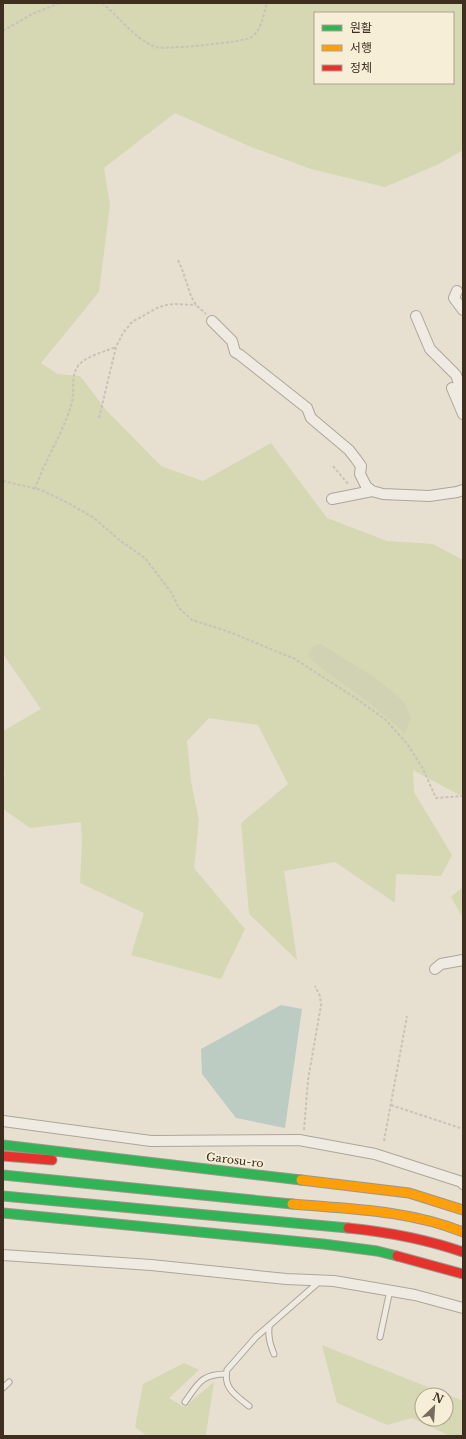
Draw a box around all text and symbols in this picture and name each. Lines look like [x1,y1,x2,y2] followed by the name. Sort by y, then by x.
[314,12,454,84] legend
[350,20,372,35] text: 원활
[350,40,372,55] text: 서행
[350,60,372,75] text: 정체
[205,1150,265,1170] street label: Garosu-ro
[414,1387,454,1427] north arrow
[431,1389,446,1407] text: N

